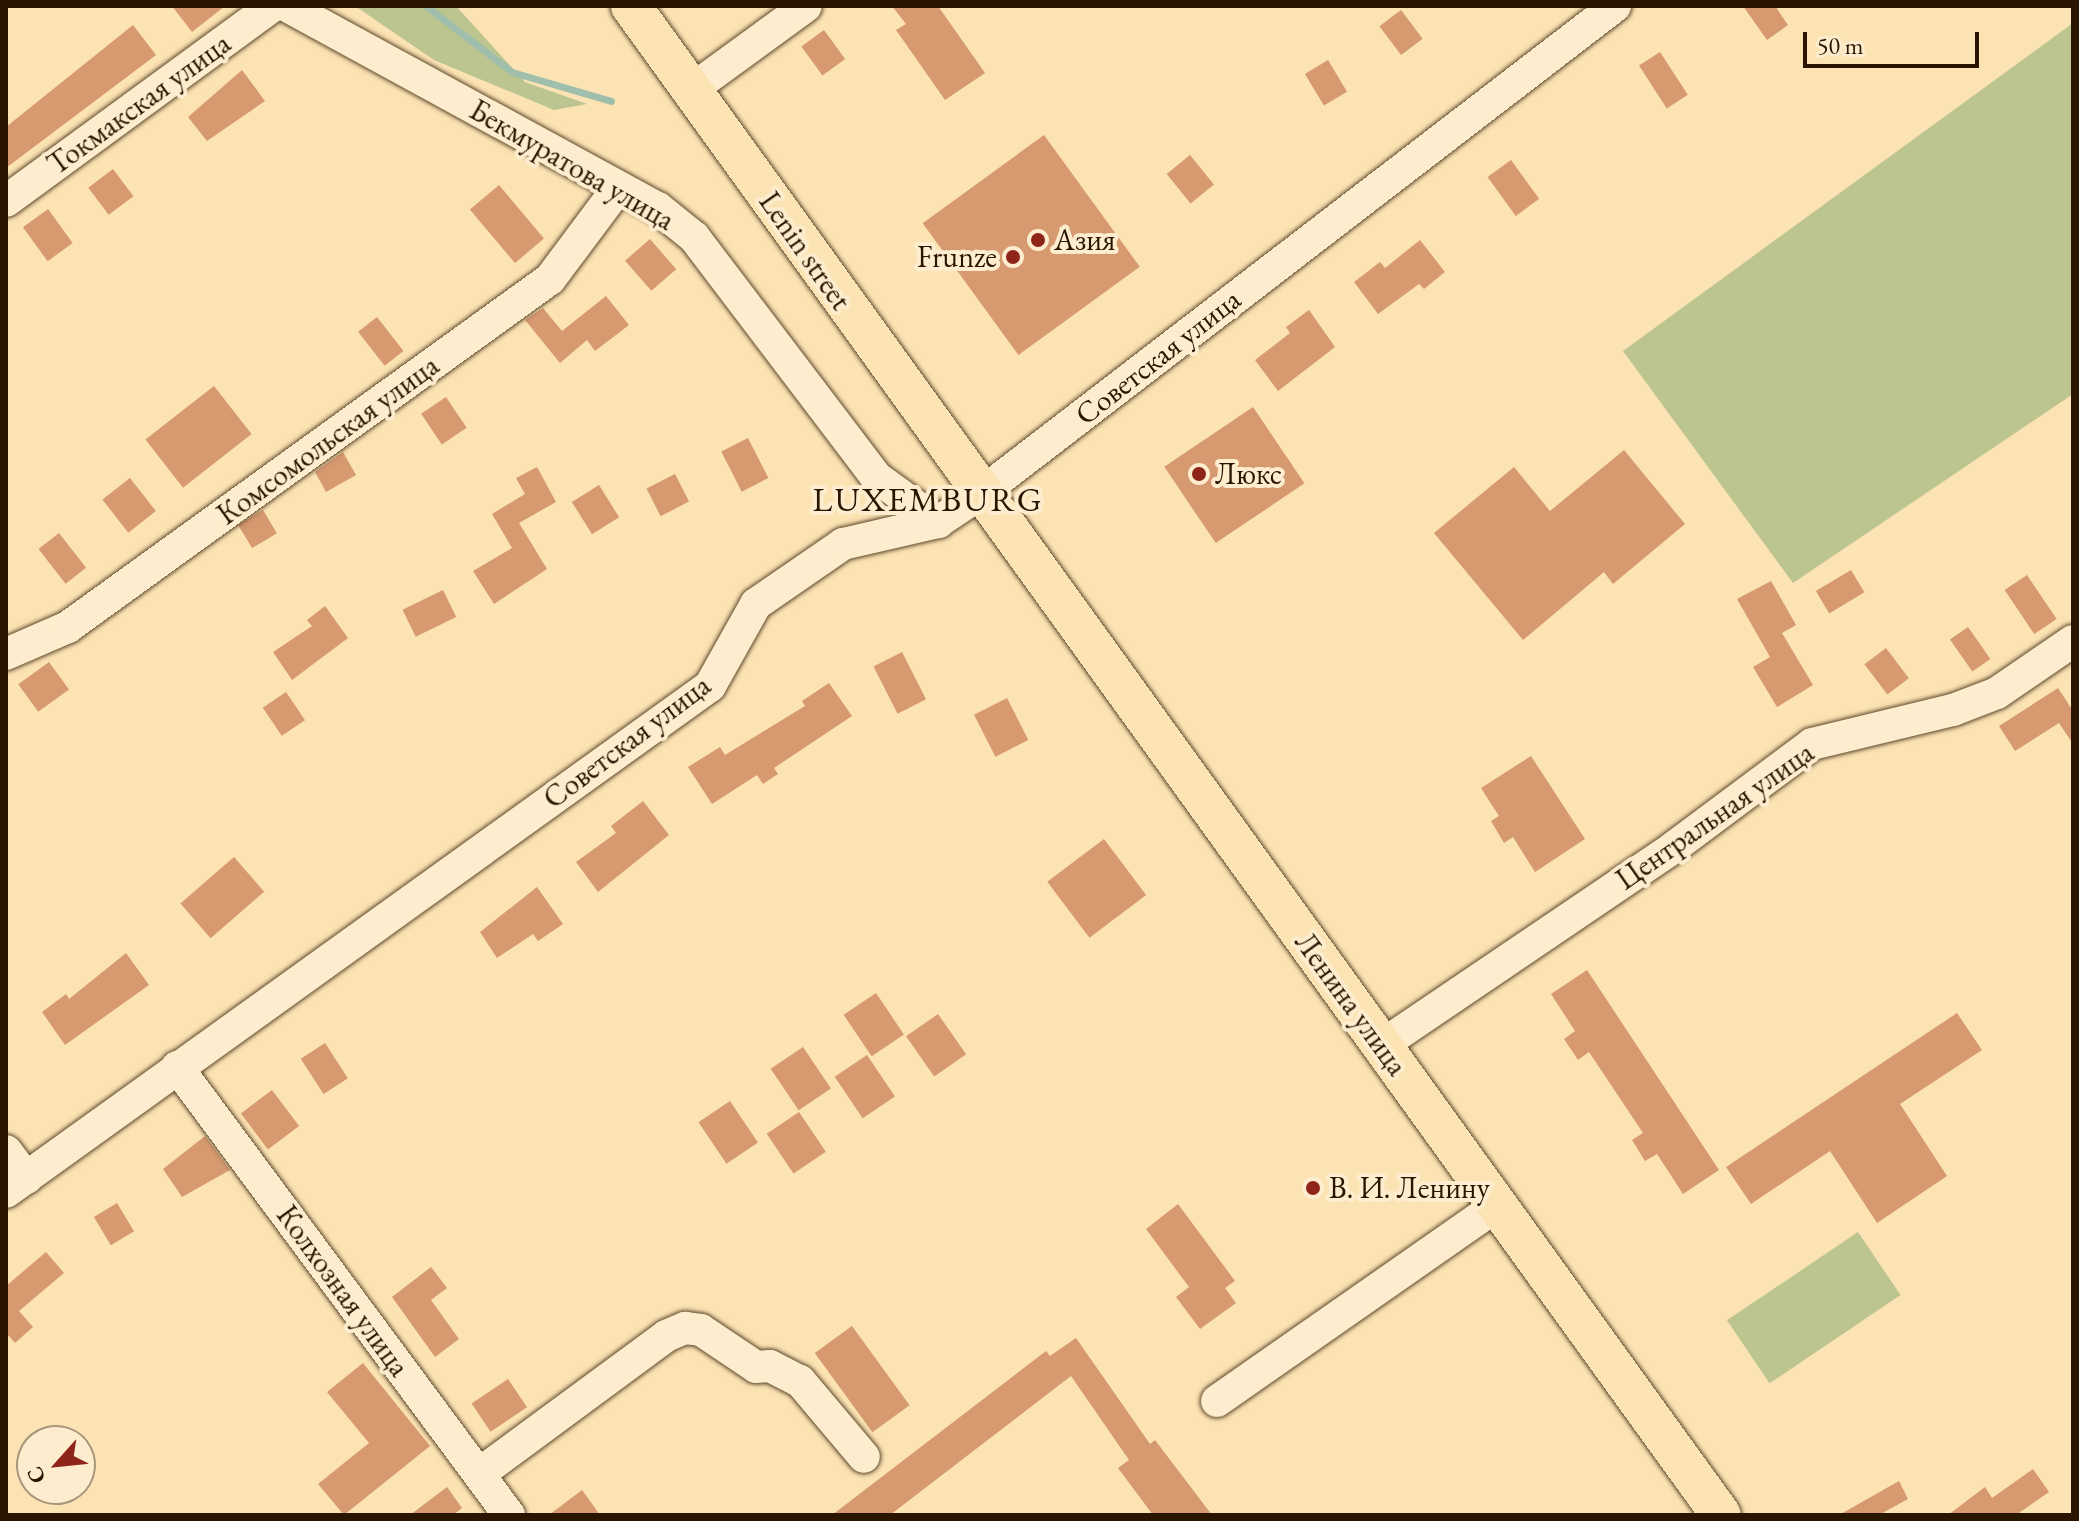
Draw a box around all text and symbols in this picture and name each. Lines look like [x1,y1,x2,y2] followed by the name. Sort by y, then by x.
[1807,16,1983,66] scale bar
[40,25,238,183] street label: Токмакская улица
[1817,30,1864,61] text: 50 m
[463,92,681,238] street label: Бекмуратова улица
[751,185,859,317] street label: Lenin street
[1054,222,1115,258] place label: Азия
[1029,231,1047,249] marker: Азия
[917,239,997,275] place label: Frunze
[1004,248,1022,266] marker: Frunze
[1068,281,1248,433] street label: Советская улица
[210,348,446,532] street label: Комсомольская улица
[1215,456,1282,492] place label: Люкс
[1190,465,1208,483] marker: Люкс
[813,480,1043,520] district label: LUXEMBURG
[536,667,718,817] street label: Советская улица
[1609,734,1821,898] street label: Центральная улица
[1287,925,1415,1083] street label: Ленина улица
[1329,1170,1490,1206] place label: В. И. Ленину
[1304,1179,1322,1197] marker: В. И. Ленину
[269,1198,417,1384] street label: Колхозная улица
[16,1425,96,1505] north arrow
[19,1462,52,1489] text: С

